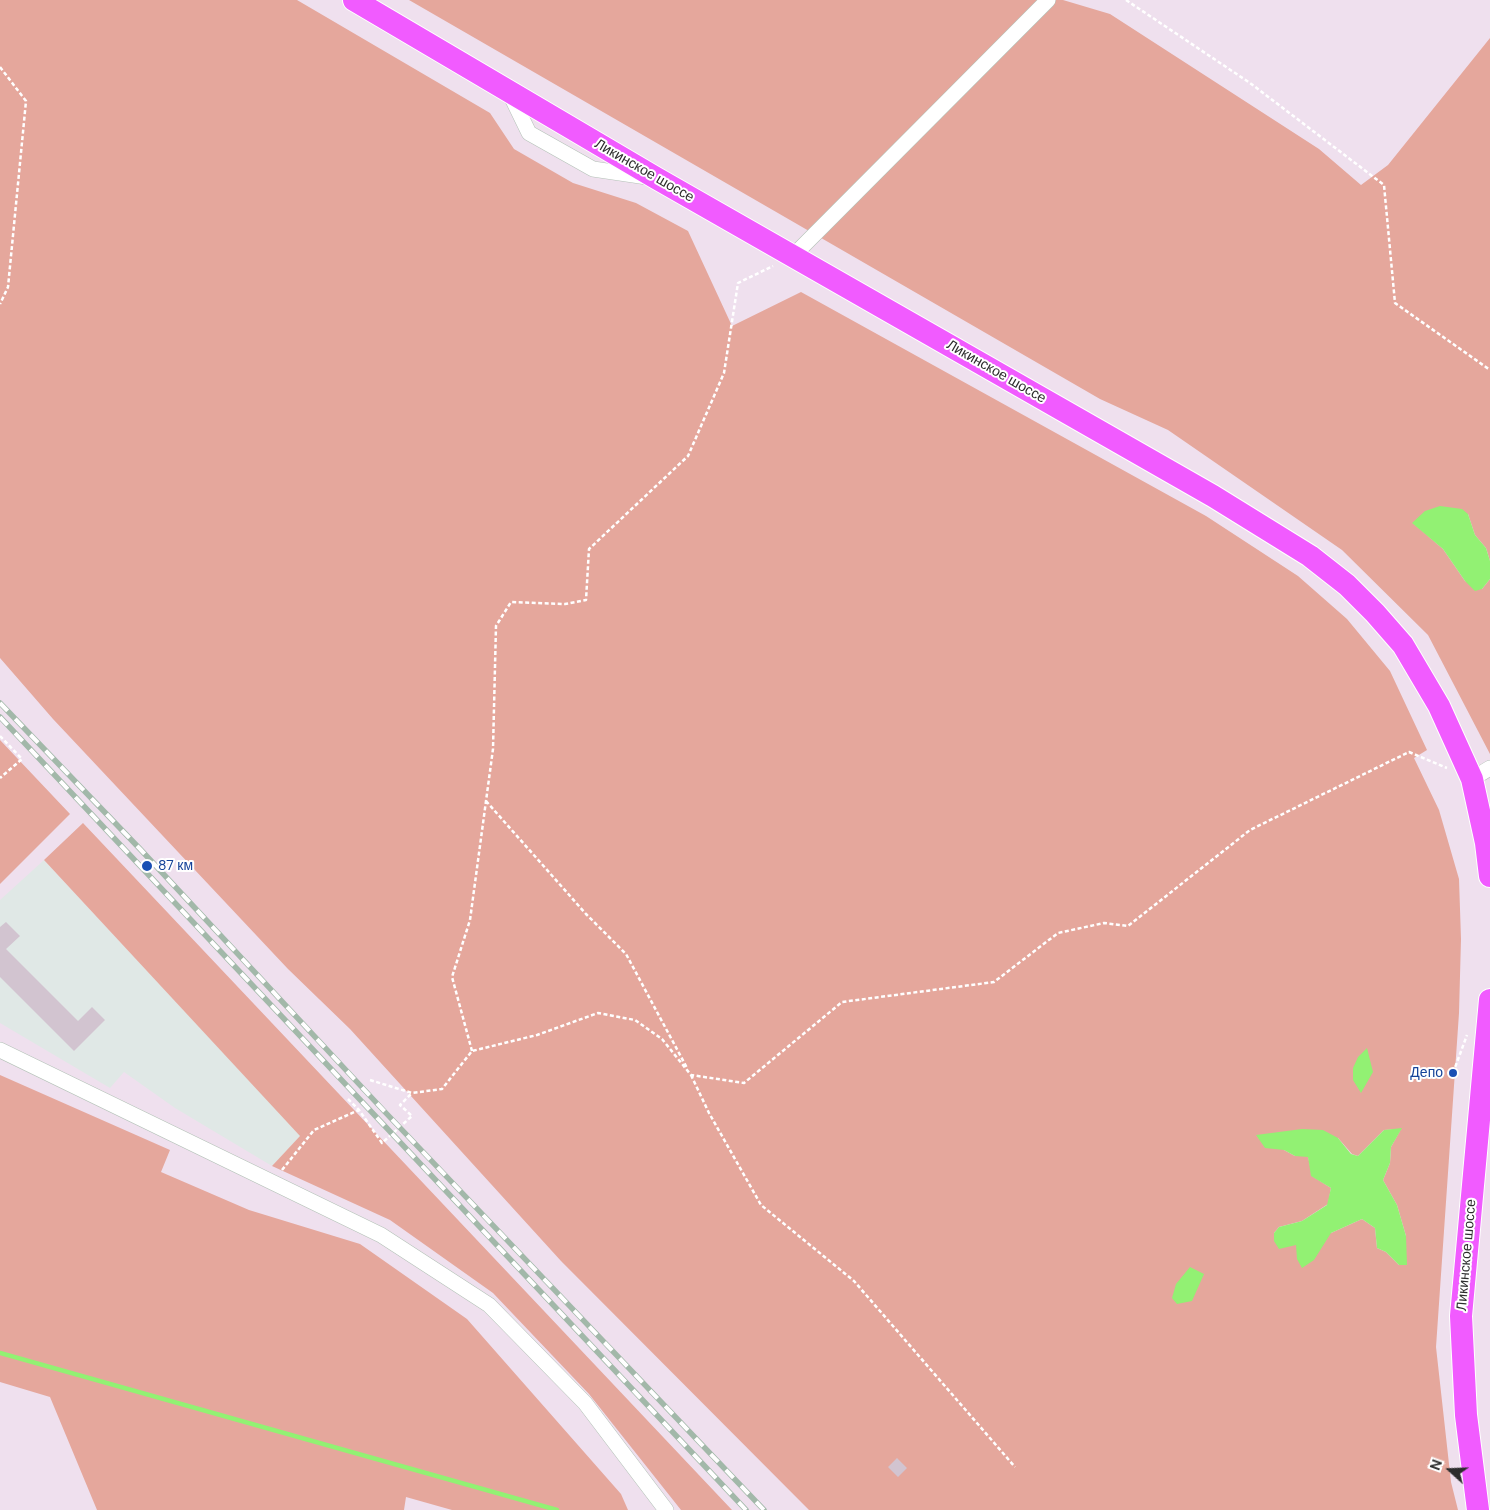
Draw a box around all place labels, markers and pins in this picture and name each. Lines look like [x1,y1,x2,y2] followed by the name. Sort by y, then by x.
[158,858,193,874] place label: 87 км
[140,859,154,873] marker: 87 км
[1410,1065,1443,1081] place label: Депо
[1447,1067,1459,1079] marker: Депо

